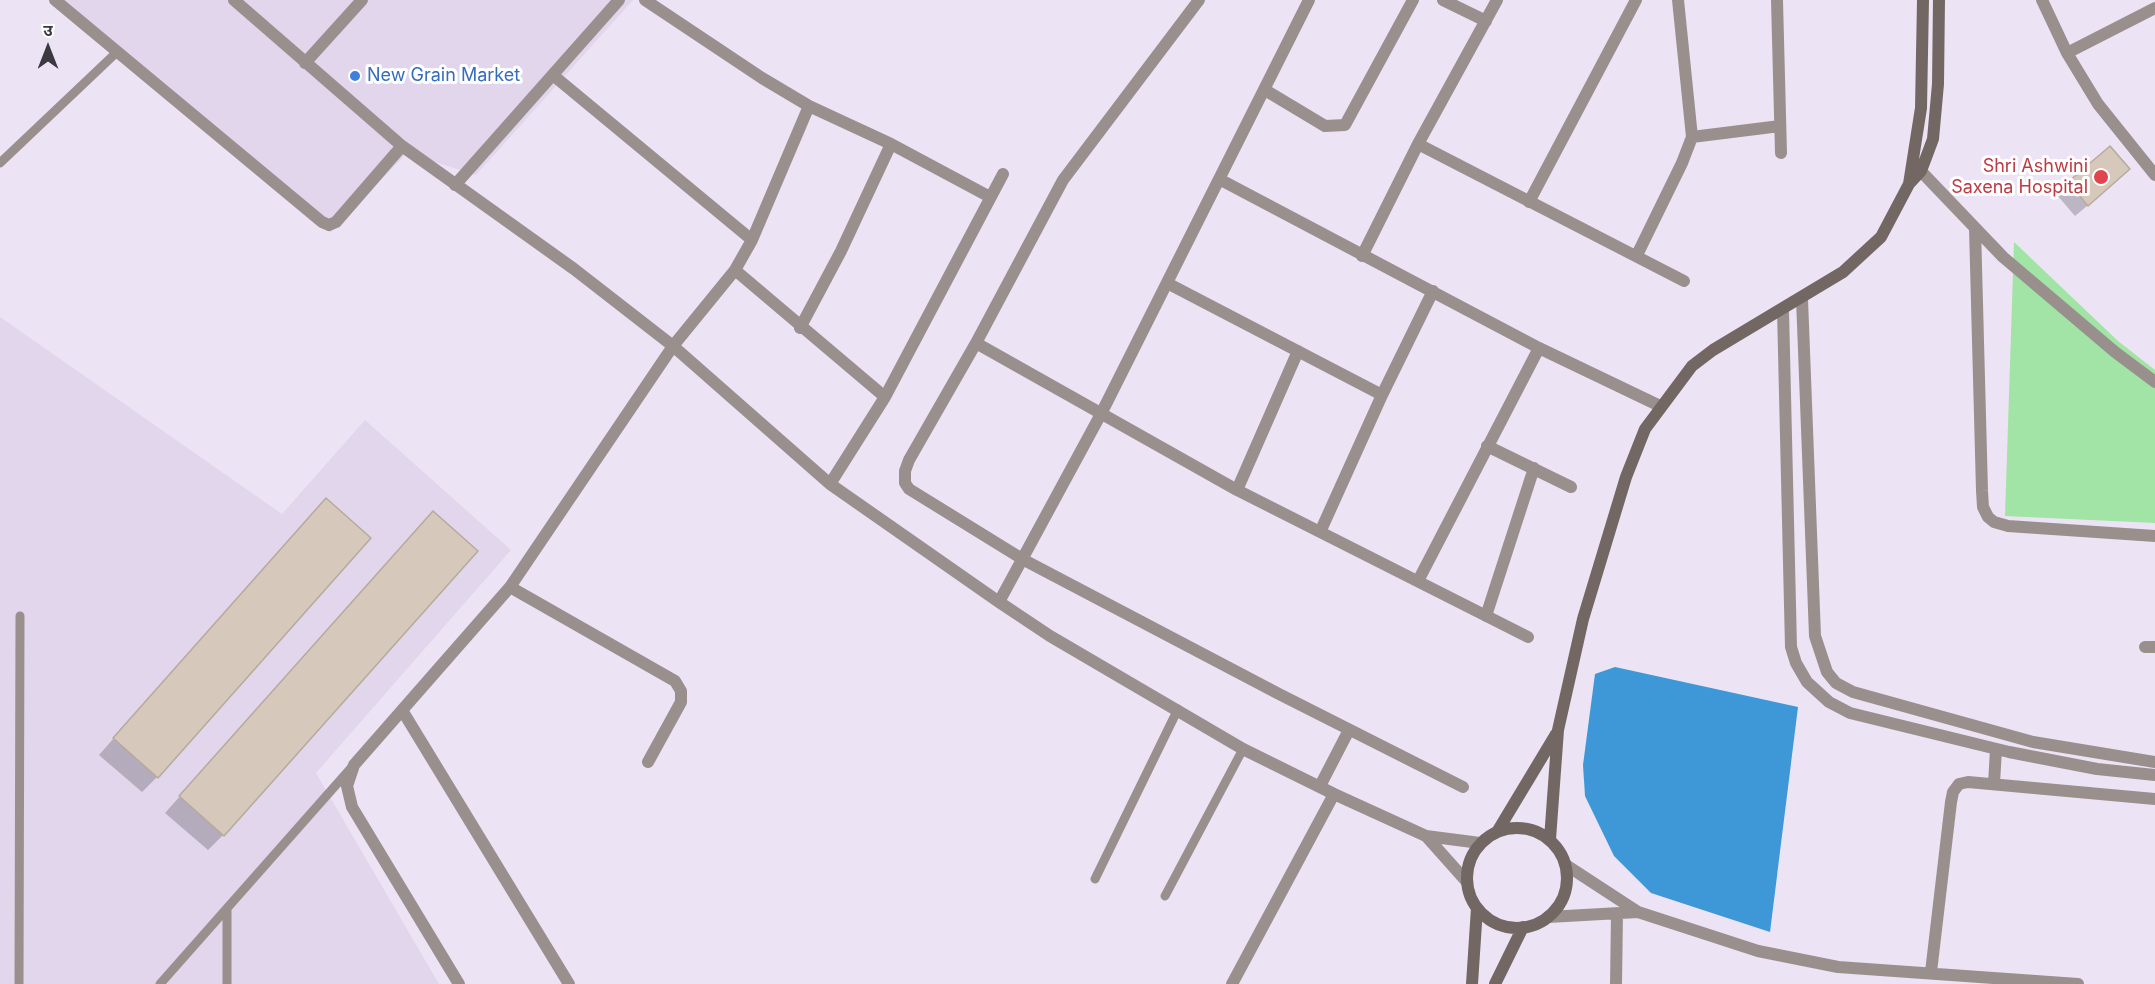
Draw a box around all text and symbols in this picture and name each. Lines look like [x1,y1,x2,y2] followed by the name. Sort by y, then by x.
[18,18,78,78] north arrow
[43,20,53,40] text: उ
[367,65,520,87] place label: New Grain Market
[348,69,362,83] marker: New Grain Market
[1951,156,2088,198] place label: Shri Ashwini Saxena Hospital
[2092,168,2110,186] marker: Shri Ashwini Saxena Hospital

